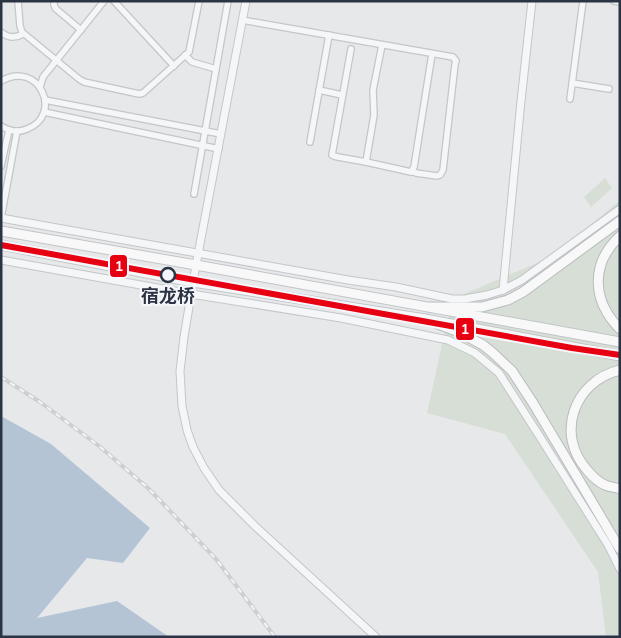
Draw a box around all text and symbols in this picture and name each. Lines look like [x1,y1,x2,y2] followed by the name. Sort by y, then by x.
[109,254,128,278] line badge: 1
[115,257,123,275] text: 1
[160,267,176,283] marker: 宿龙桥
[141,284,195,307] place label: 宿龙桥
[455,317,475,341] line badge: 1
[461,320,469,338] text: 1

